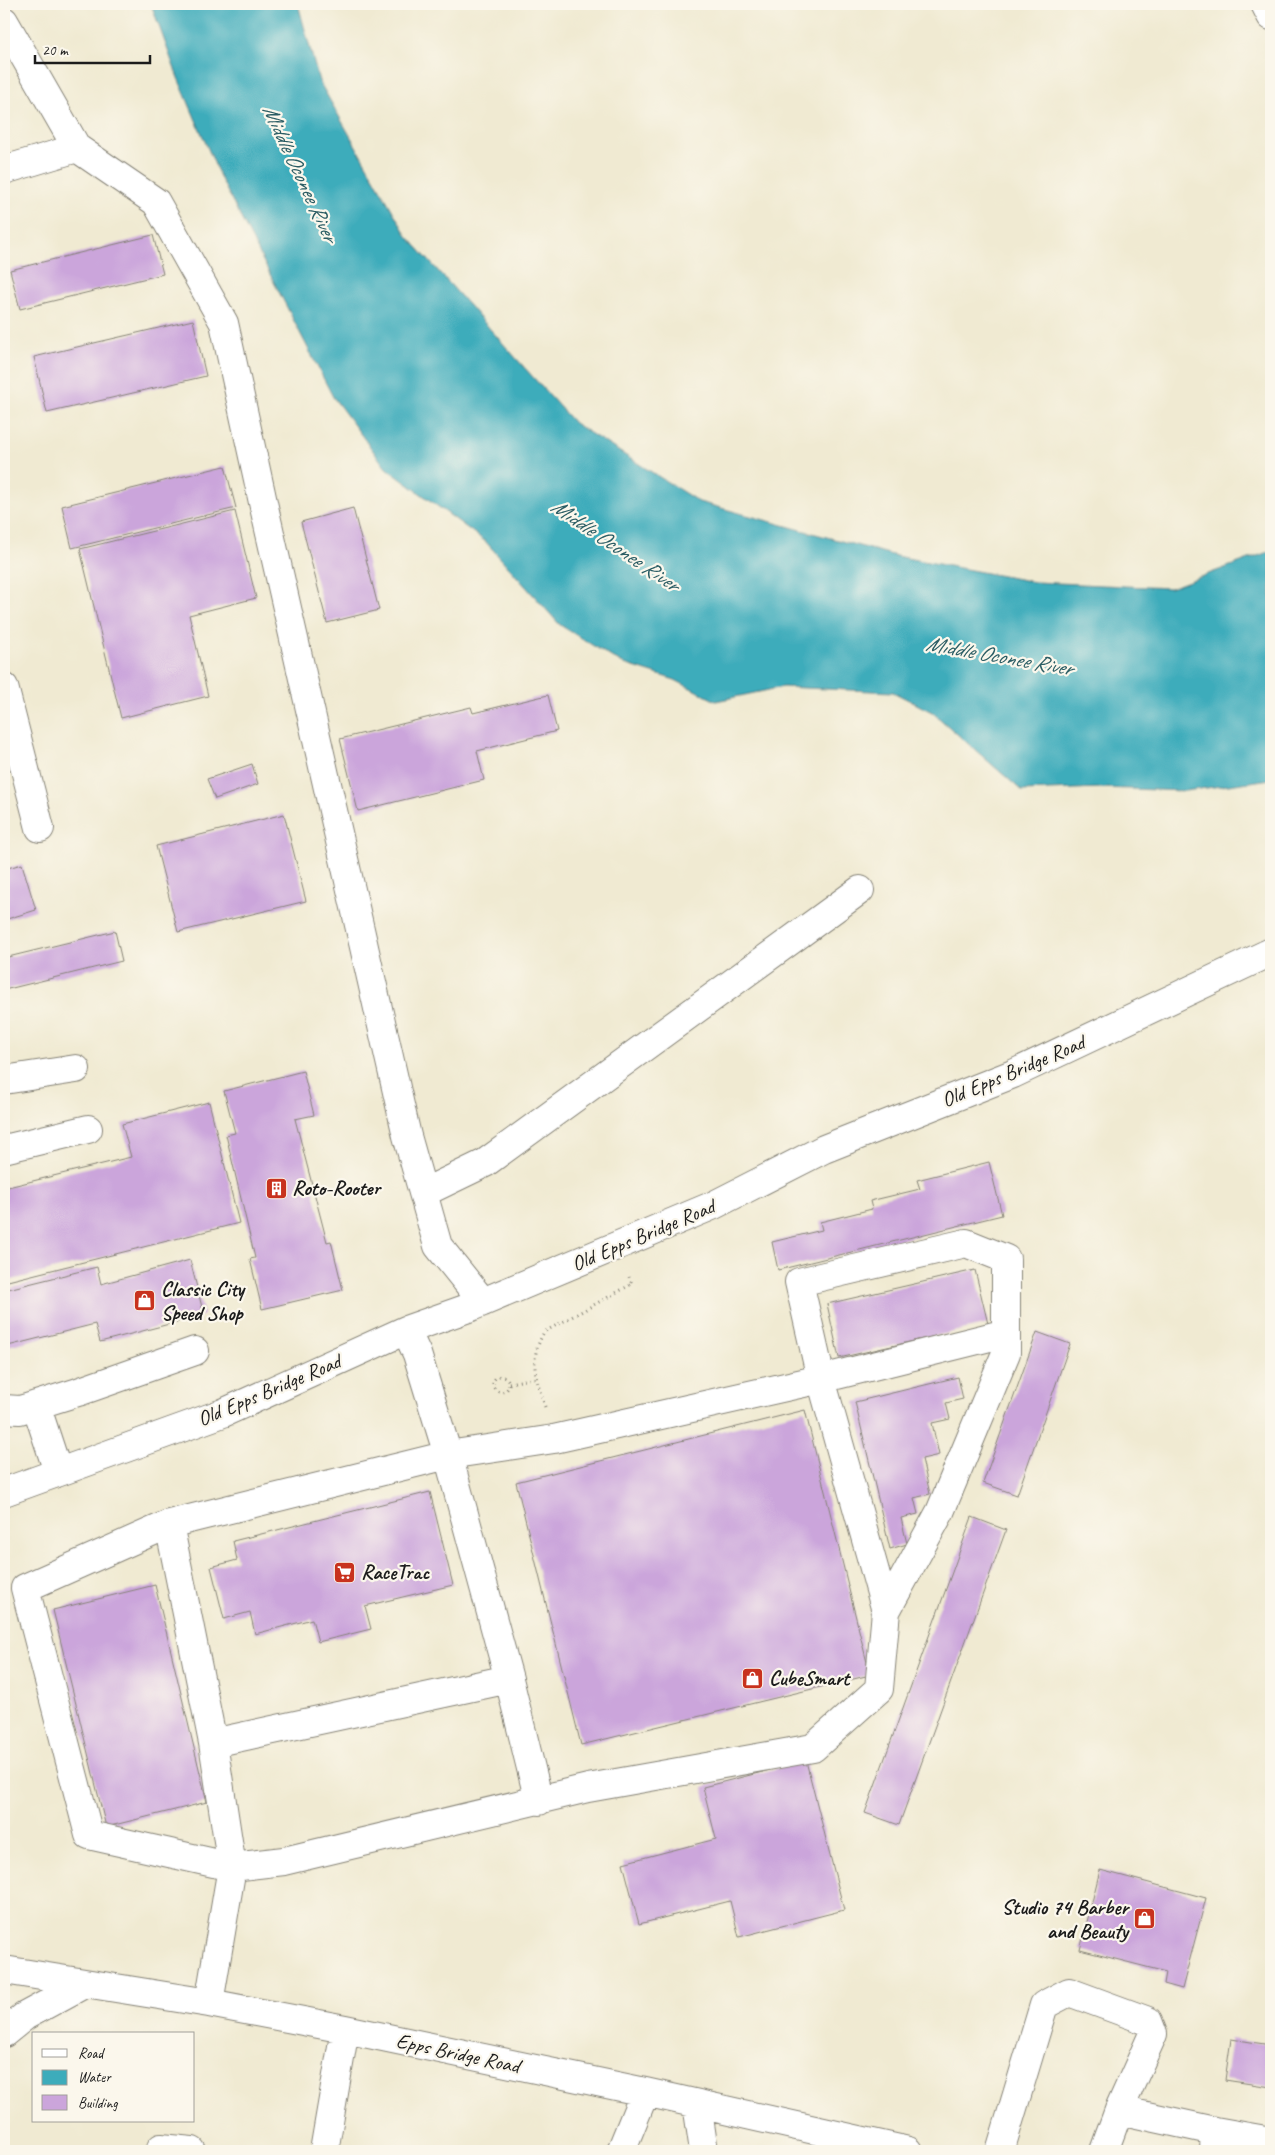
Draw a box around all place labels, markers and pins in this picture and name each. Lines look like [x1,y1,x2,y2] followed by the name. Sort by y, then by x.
[292,1175,383,1201] place label: Roto-Rooter
[264,1176,288,1200] building icon: Roto-Rooter
[161,1276,247,1326] place label: Classic City Speed Shop
[133,1289,157,1313] shop icon: Classic City Speed Shop
[361,1559,430,1585] place label: RaceTrac
[333,1560,357,1584] supermarket icon: RaceTrac
[769,1665,851,1691] place label: CubeSmart
[741,1666,765,1690] shop icon: CubeSmart
[1002,1894,1130,1944] place label: Studio 74 Barber and Beauty
[1132,1907,1156,1931] shop icon: Studio 74 Barber and Beauty

